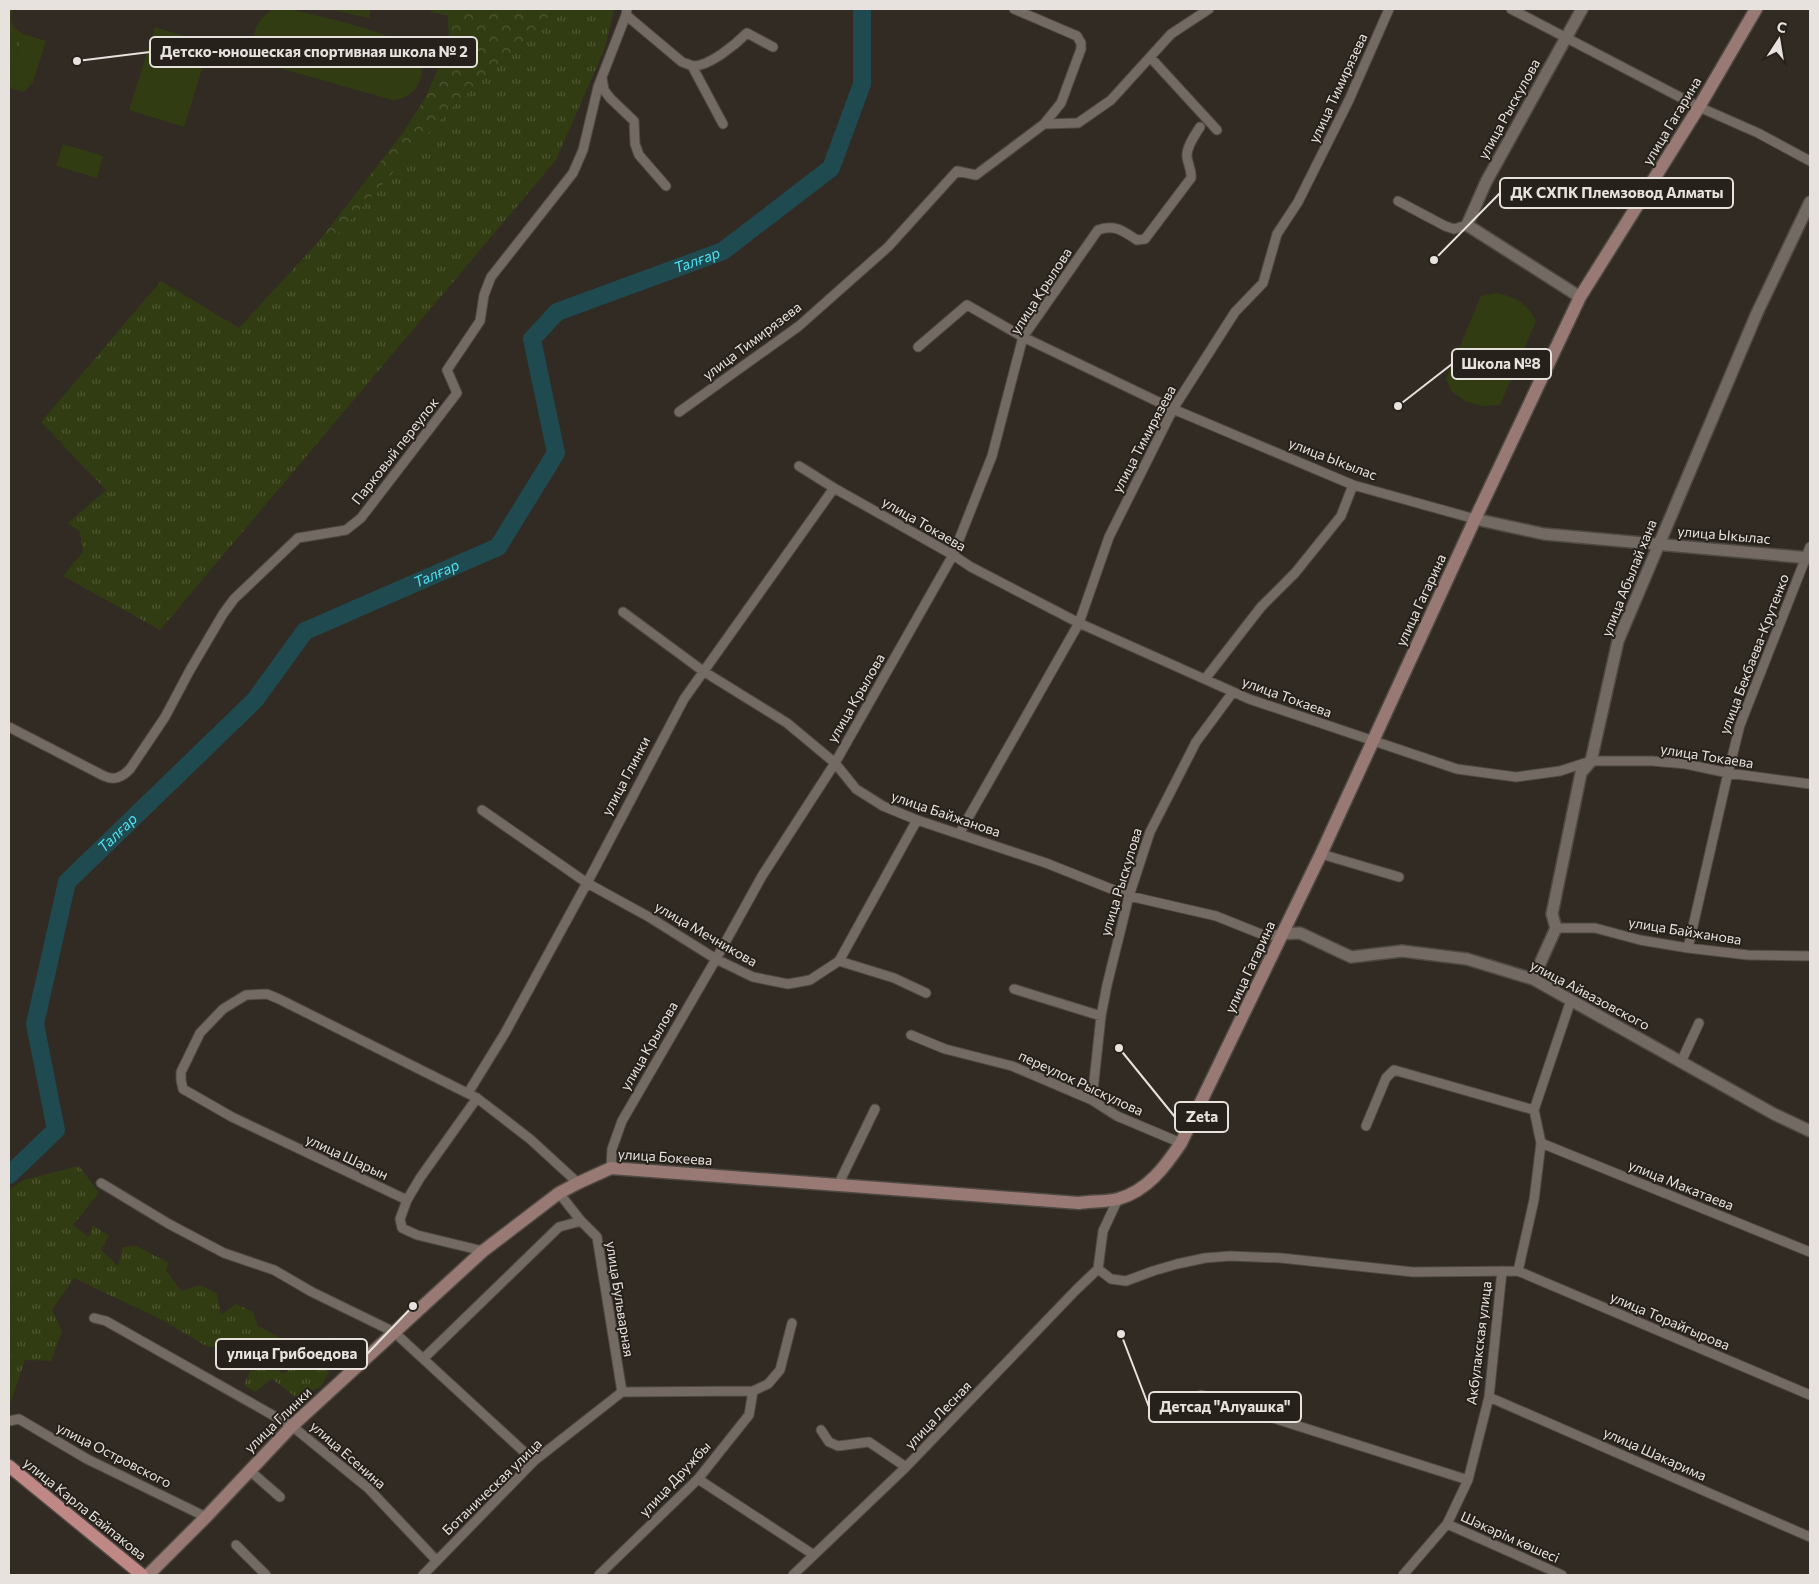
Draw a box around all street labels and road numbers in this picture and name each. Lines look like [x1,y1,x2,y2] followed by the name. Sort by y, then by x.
[1305,30,1370,145] street label: улица Тимирязева
[1474,56,1543,162] street label: улица Рыскулова
[1639,74,1705,168] street label: улица Гагарина
[1006,244,1075,337] street label: улица Крылова
[699,298,804,383] street label: улица Тимирязева
[1108,382,1179,495] street label: улица Тимирязева
[348,393,442,508] street label: Парковый переулок
[1287,434,1380,483] street label: улица Ыкылас
[879,493,969,554] street label: улица Токаева
[1597,517,1660,639] street label: улица Абылай хана
[1677,522,1771,547] street label: улица Ыкылас
[1392,551,1449,649] street label: улица Гагарина
[1715,571,1792,736] street label: улица Бекбаева-Крутенко
[823,650,888,745] street label: улица Крылова
[1240,672,1334,721] street label: улица Токаева
[598,733,654,818] street label: улица Глинки
[1659,740,1755,771] street label: улица Токаева
[889,787,1003,840] street label: улица Байжанова
[1096,826,1145,938] street label: улица Рыскулова
[652,897,760,970] street label: улица Мечникова
[1627,913,1743,948] street label: улица Байжанова
[1221,918,1278,1016] street label: улица Гагарина
[1528,956,1653,1033] street label: улица Айвазовского
[616,998,681,1093] street label: улица Крылова
[1016,1046,1146,1119] street label: переулок Рыскулова
[303,1130,391,1183] street label: улица Шарын
[617,1145,713,1168] street label: улица Бокеева
[1626,1156,1736,1213] street label: улица Макатаева
[603,1240,638,1358] street label: улица Бульварная
[1462,1280,1495,1406] street label: Акбулакская улица
[1608,1288,1733,1353] street label: улица Торайгырова
[901,1377,974,1452] street label: улица Лесная
[240,1383,315,1456] street label: улица Глинки
[307,1417,390,1492] street label: улица Есенина
[54,1418,175,1491] street label: улица Островского
[1601,1423,1709,1484] street label: улица Шакарима
[438,1435,545,1539] street label: Ботаническая улица
[635,1437,714,1520] street label: улица Дружбы
[20,1454,150,1563] street label: улица Карла Байпакова
[1458,1507,1562,1566] street label: Шәкәрім көшесі

